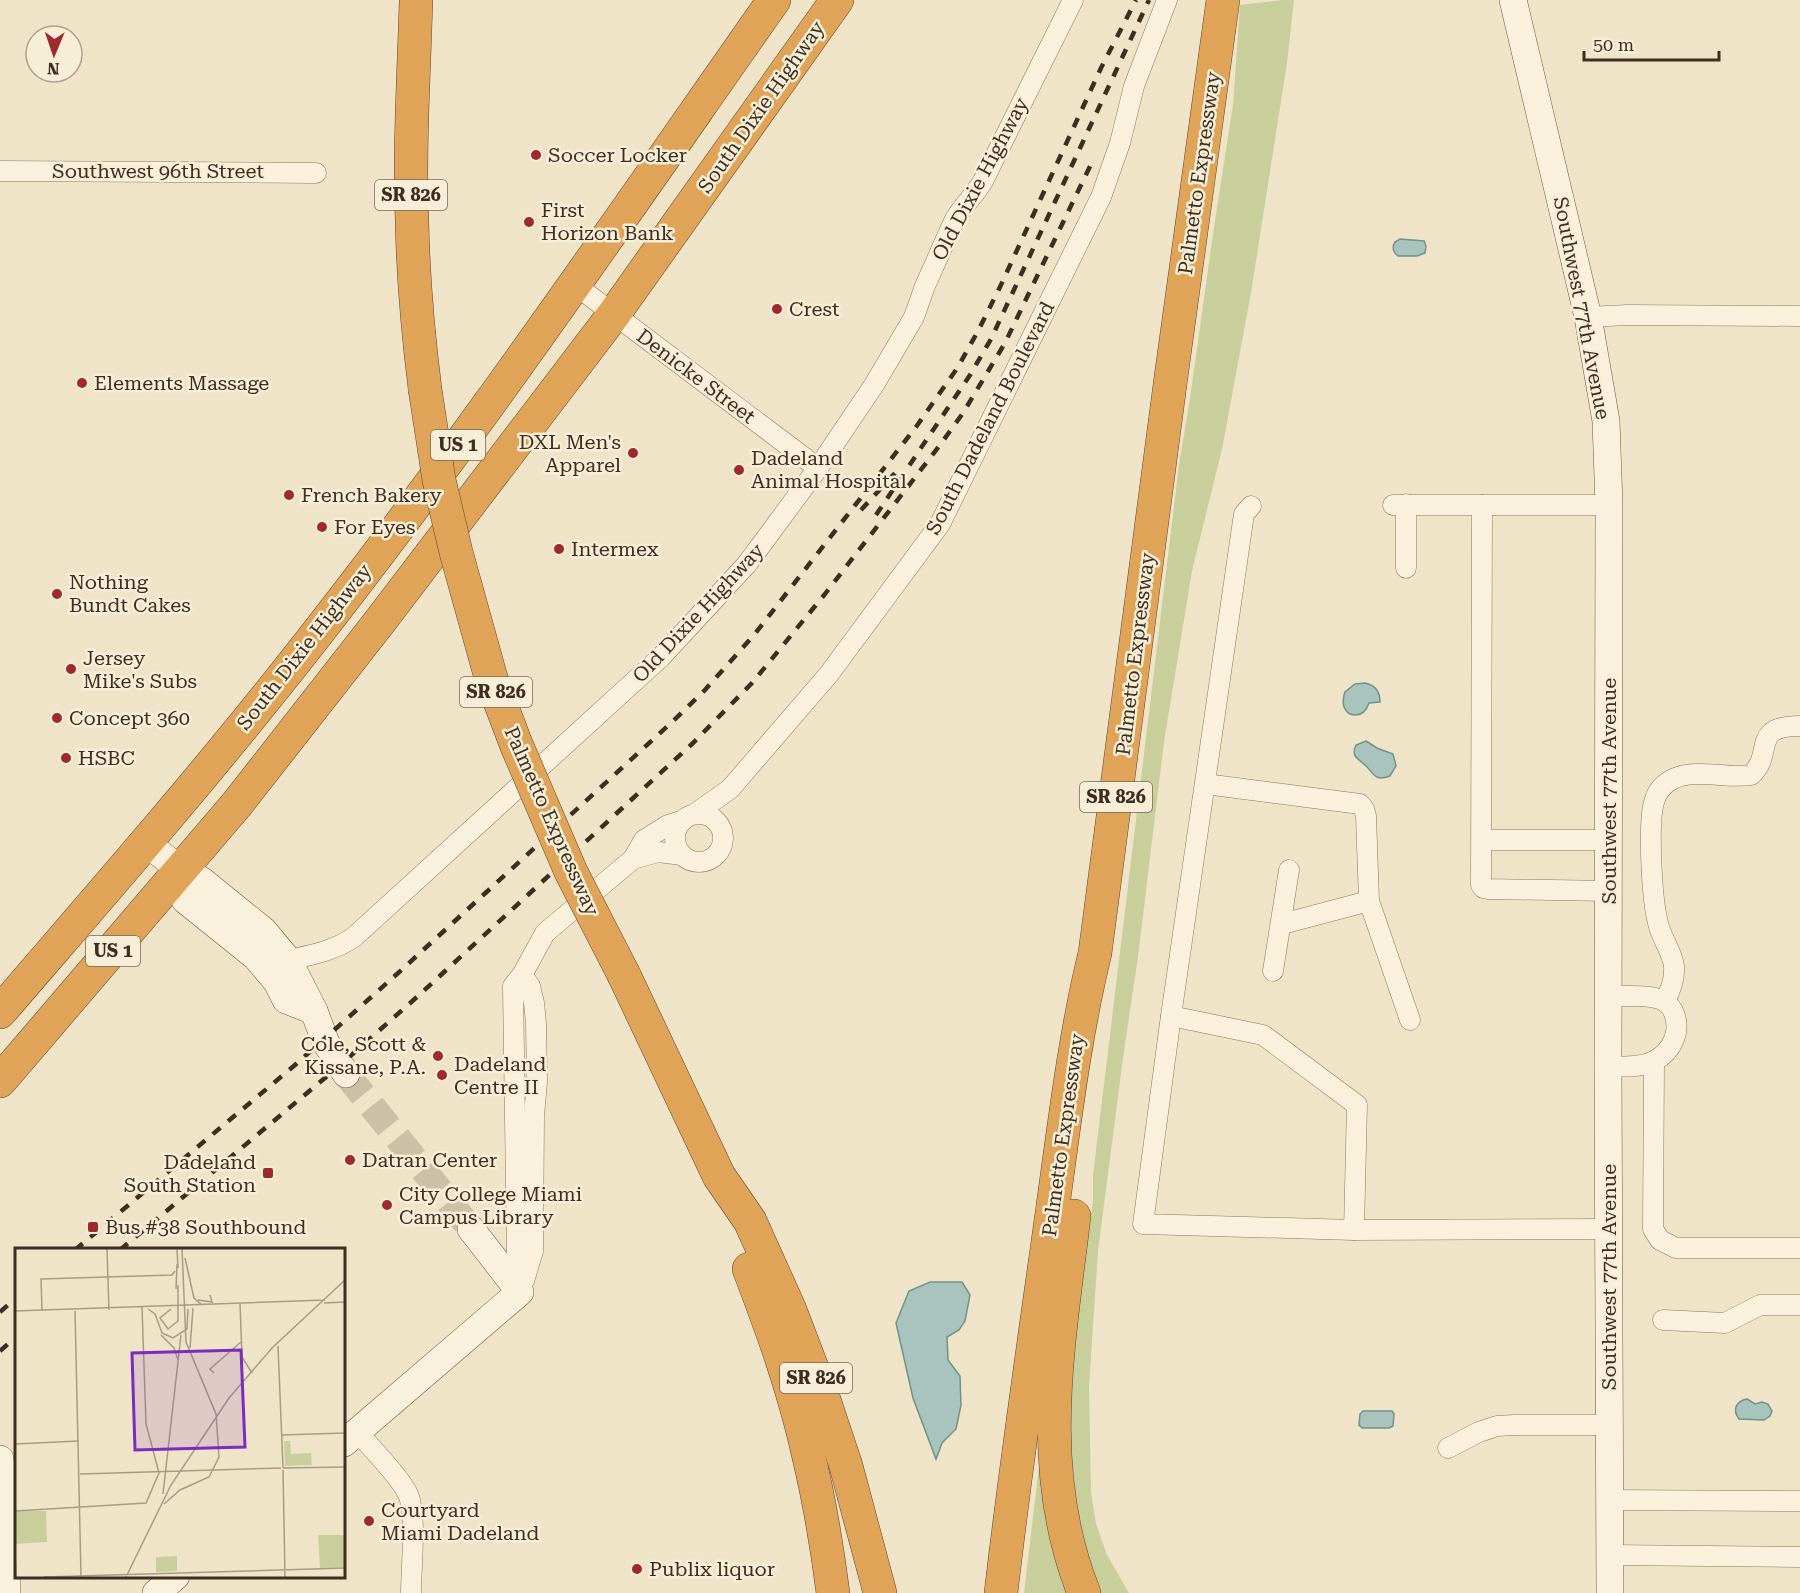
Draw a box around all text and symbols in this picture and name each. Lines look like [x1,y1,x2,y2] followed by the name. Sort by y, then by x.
[693,16,830,198] street label: South Dixie Highway
[24,24,84,84] north arrow
[1584,24,1719,62] scale bar
[1593,34,1634,55] text: 50 m
[47,59,60,78] text: N
[1173,70,1225,276] street label: Palmetto Expressway
[927,93,1033,265] street label: Old Dixie Highway
[548,143,687,167] place label: Soccer Locker
[529,148,543,162] marker: Soccer Locker
[52,159,265,183] street label: Southwest 96th Street
[375,180,447,210] road number: SR 826
[1549,195,1615,421] street label: Southwest 77th Avenue
[541,198,674,245] place label: First Horizon Bank
[522,215,536,229] marker: First Horizon Bank
[789,297,840,321] place label: Crest
[921,297,1059,539] street label: South Dadeland Boulevard
[770,302,784,316] marker: Crest
[632,324,761,429] street label: Denicke Street
[94,371,269,395] place label: Elements Massage
[75,376,89,390] marker: Elements Massage
[431,430,485,460] road number: US 1
[519,430,621,477] place label: DXL Men's Apparel
[626,446,640,460] marker: DXL Men's Apparel
[751,446,907,493] place label: Dadeland Animal Hospital
[732,463,746,477] marker: Dadeland Animal Hospital
[301,483,442,507] place label: French Bakery
[282,488,296,502] marker: French Bakery
[334,515,415,539] place label: For Eyes
[315,520,329,534] marker: For Eyes
[571,537,659,561] place label: Intermex
[627,538,769,687] street label: Old Dixie Highway
[552,542,566,556] marker: Intermex
[1111,551,1159,757] street label: Palmetto Expressway
[232,559,376,735] street label: South Dixie Highway
[69,570,191,617] place label: Nothing Bundt Cakes
[50,587,64,601] marker: Nothing Bundt Cakes
[83,646,197,693] place label: Jersey Mike's Subs
[64,662,78,676] marker: Jersey Mike's Subs
[460,677,532,707] road number: SR 826
[1597,678,1621,904] street label: Southwest 77th Avenue
[69,706,190,730] place label: Concept 360
[50,711,64,725] marker: Concept 360
[499,723,605,919] street label: Palmetto Expressway
[78,746,135,770] place label: HSBC
[59,751,73,765] marker: HSBC
[1080,782,1152,812] road number: SR 826
[86,936,140,966] road number: US 1
[301,1032,426,1079] place label: Cole, Scott & Kissane, P.A.
[1037,1032,1089,1238] street label: Palmetto Expressway
[431,1049,445,1063] marker: Cole, Scott & Kissane, P.A.
[454,1052,547,1099] place label: Dadeland Centre II
[435,1068,449,1082] marker: Dadeland Centre II
[362,1148,497,1172] place label: Datran Center
[124,1150,256,1197] place label: Dadeland South Station
[343,1153,357,1167] marker: Datran Center
[1597,1164,1621,1390] street label: Southwest 77th Avenue
[261,1166,275,1180] marker: Dadeland South Station
[399,1182,582,1229] place label: City College Miami Campus Library
[380,1198,394,1212] marker: City College Miami Campus Library
[105,1215,306,1239] place label: Bus #38 Southbound
[86,1220,100,1234] marker: Bus #38 Southbound
[15,1248,345,1578] inset map
[780,1363,852,1393] road number: SR 826
[381,1498,540,1545] place label: Courtyard Miami Dadeland
[362,1514,376,1528] marker: Courtyard Miami Dadeland
[649,1557,775,1581] place label: Publix liquor
[630,1562,644,1576] marker: Publix liquor

